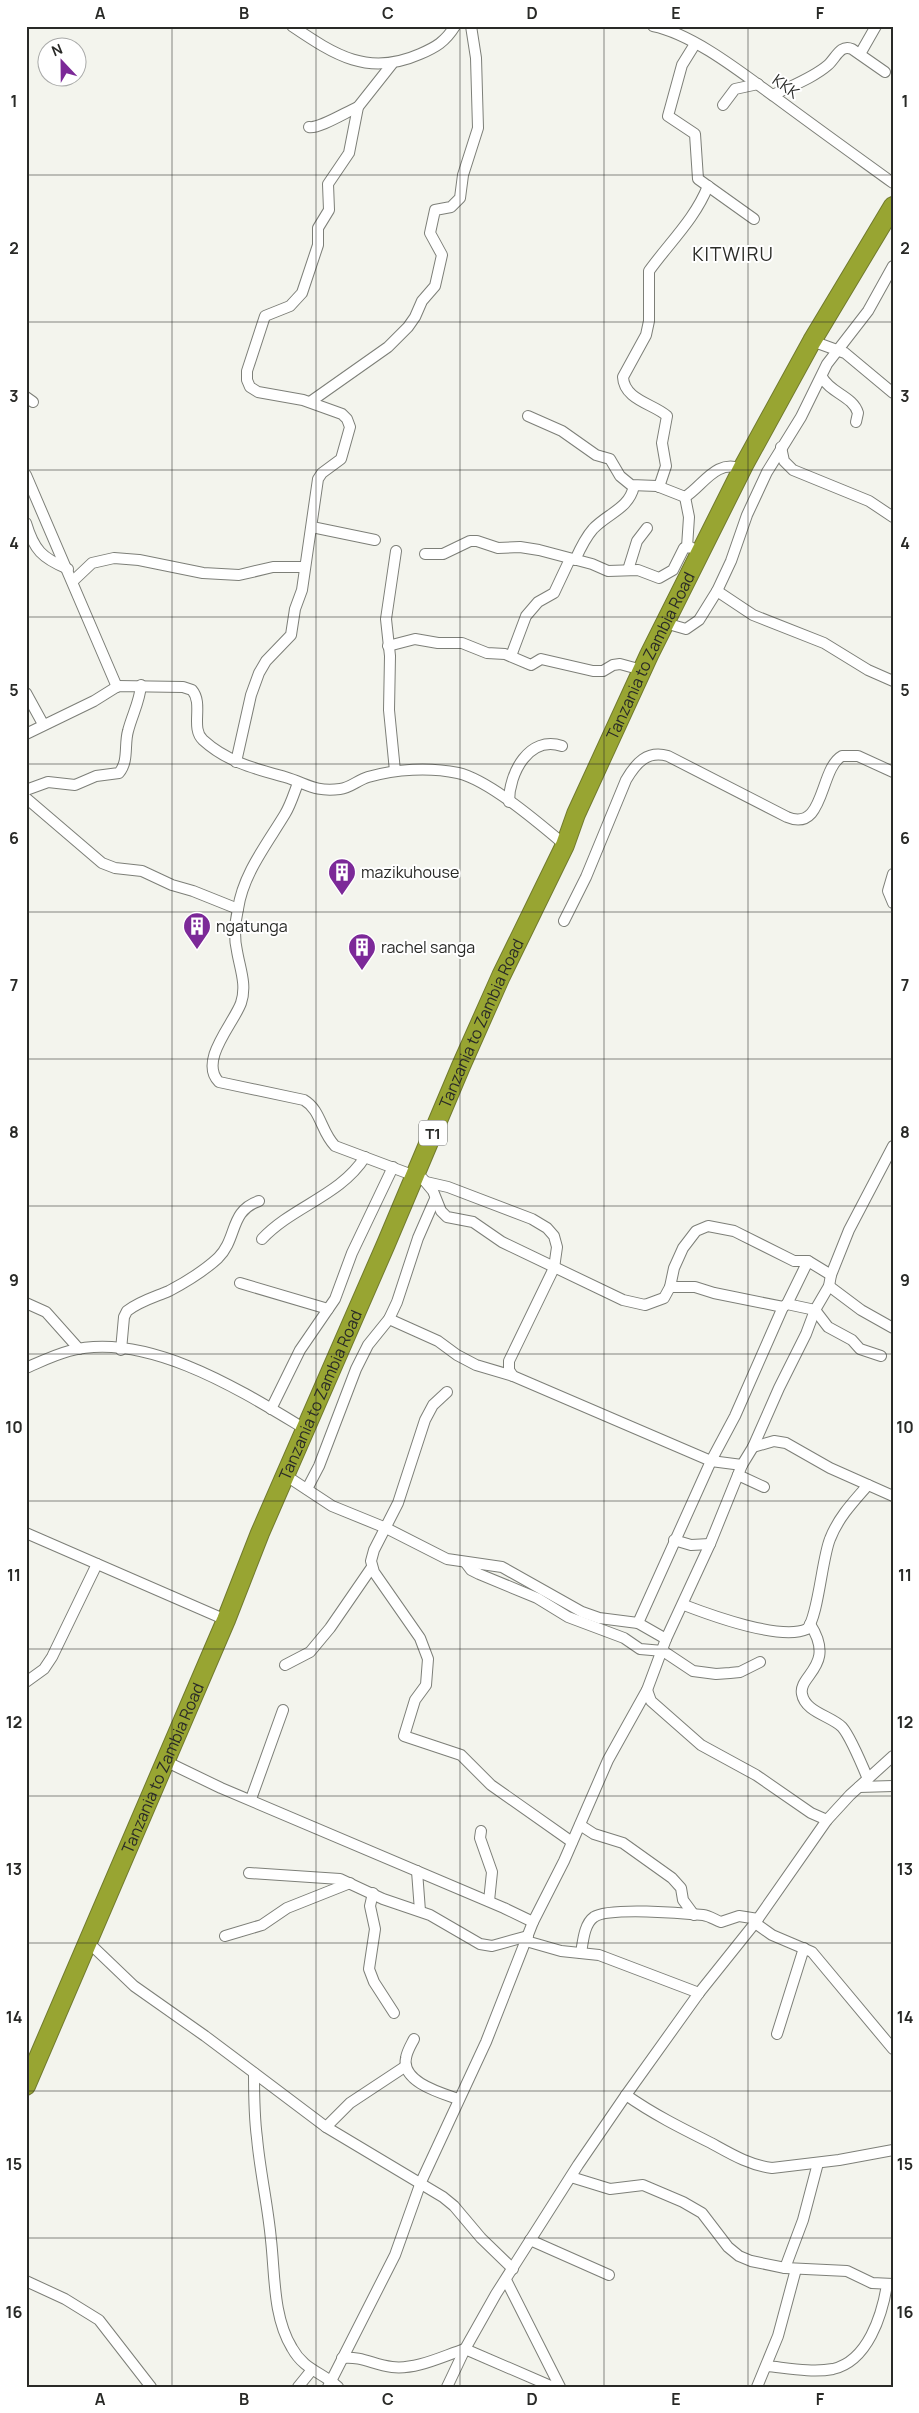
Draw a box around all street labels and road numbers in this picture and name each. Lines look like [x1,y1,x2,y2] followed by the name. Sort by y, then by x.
[768,69,804,104] street label: KKK
[601,568,700,743] street label: Tanzania to Zambia Road
[434,935,529,1111] street label: Tanzania to Zambia Road
[419,1120,447,1146] road number: T1
[273,1307,367,1484] street label: Tanzania to Zambia Road
[116,1679,209,1857] street label: Tanzania to Zambia Road

